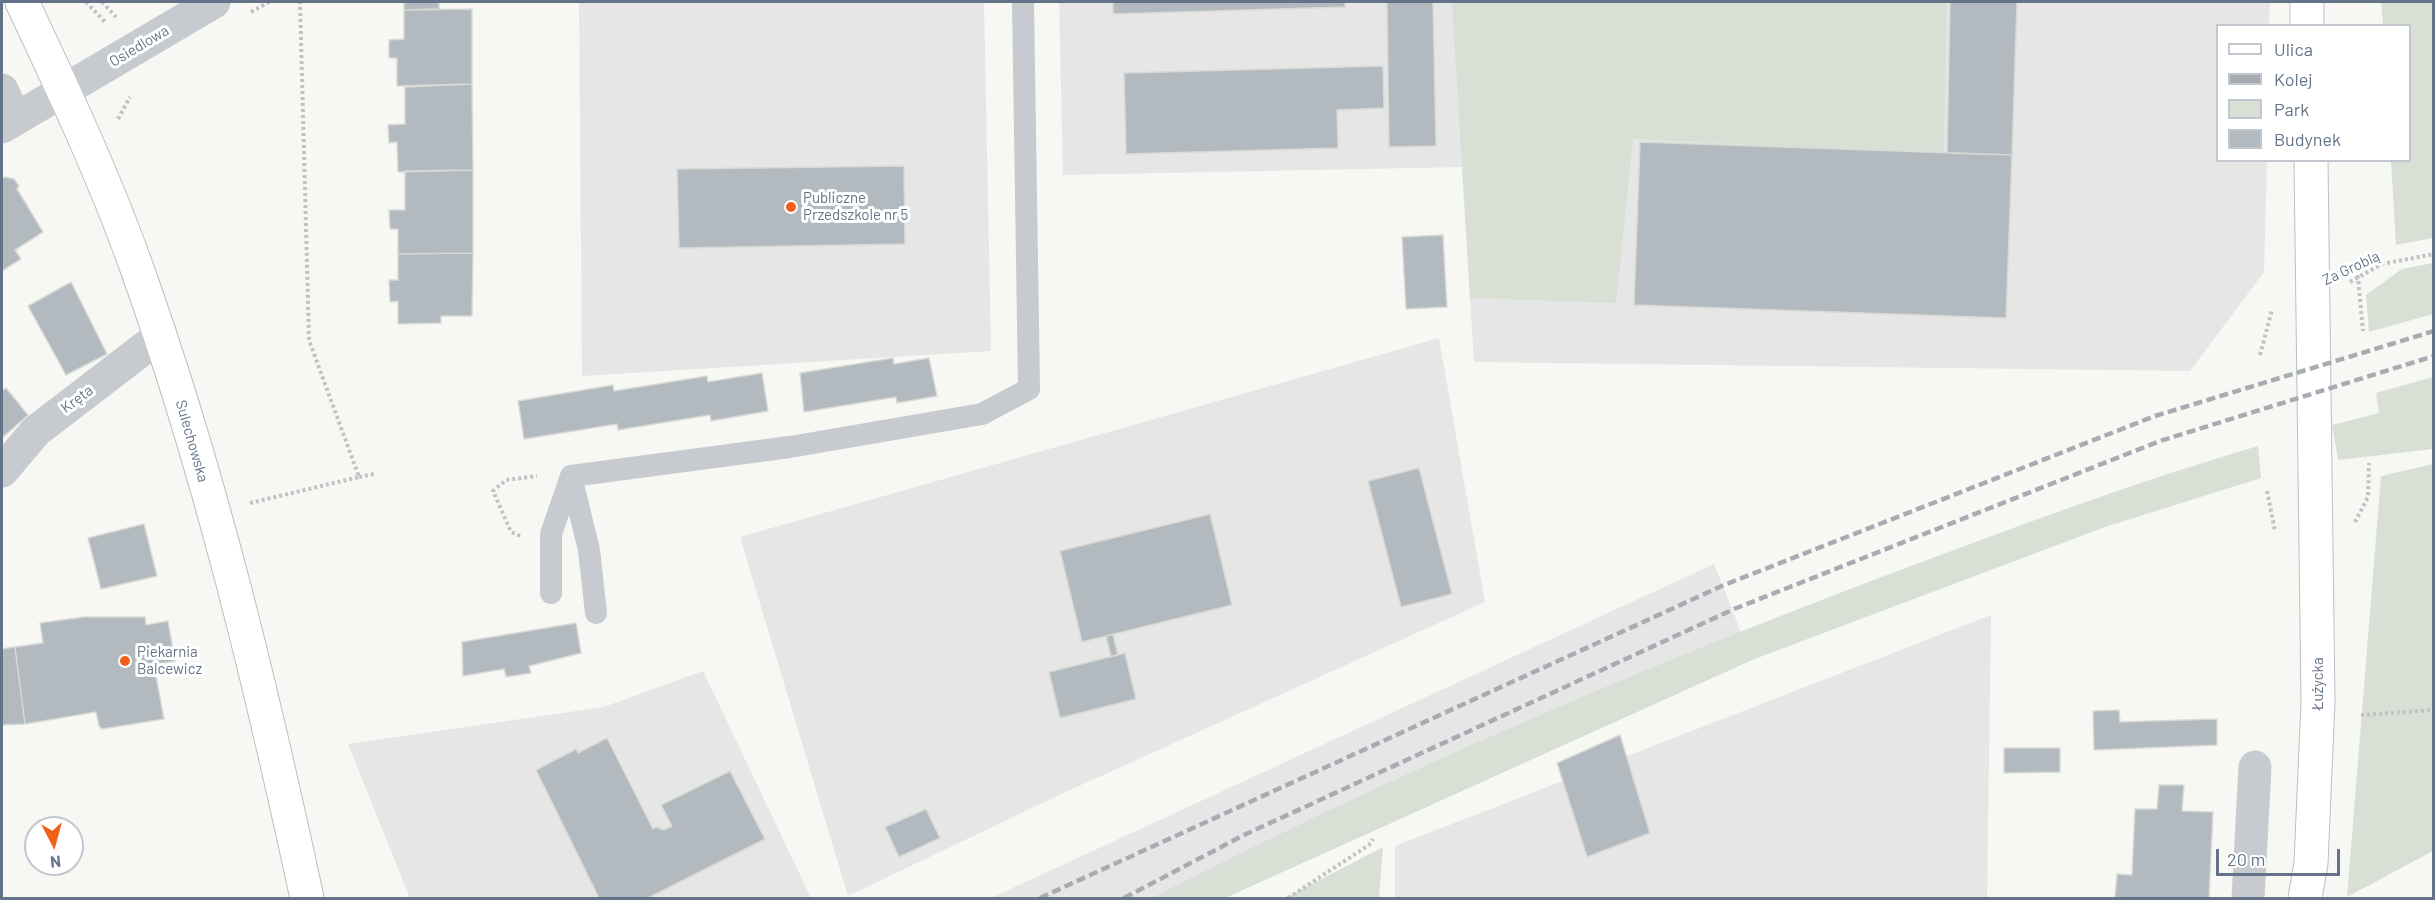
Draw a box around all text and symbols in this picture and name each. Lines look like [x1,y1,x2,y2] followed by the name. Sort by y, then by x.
[106,21,172,71] street label: Osiedlowa
[2216,24,2411,162] legend
[2274,38,2313,60] text: Ulica
[2274,68,2313,90] text: Kolej
[2274,98,2309,120] text: Park
[2274,128,2341,150] text: Budynek
[803,189,908,224] place label: Publiczne Przedszkole nr 5
[784,200,798,214] marker: Publiczne Przedszkole nr 5
[2320,247,2382,289] street label: Za Groblą
[57,381,97,417] street label: Kręta
[172,398,212,484] street label: Sulechowska
[137,643,202,678] place label: Piekarnia Balcewicz
[118,654,132,668] marker: Piekarnia Balcewicz
[2309,657,2327,711] street label: Łużycka
[24,816,84,876] north arrow
[2219,837,2344,875] scale bar
[2227,848,2265,870] text: 20 m
[49,852,62,872] text: N

